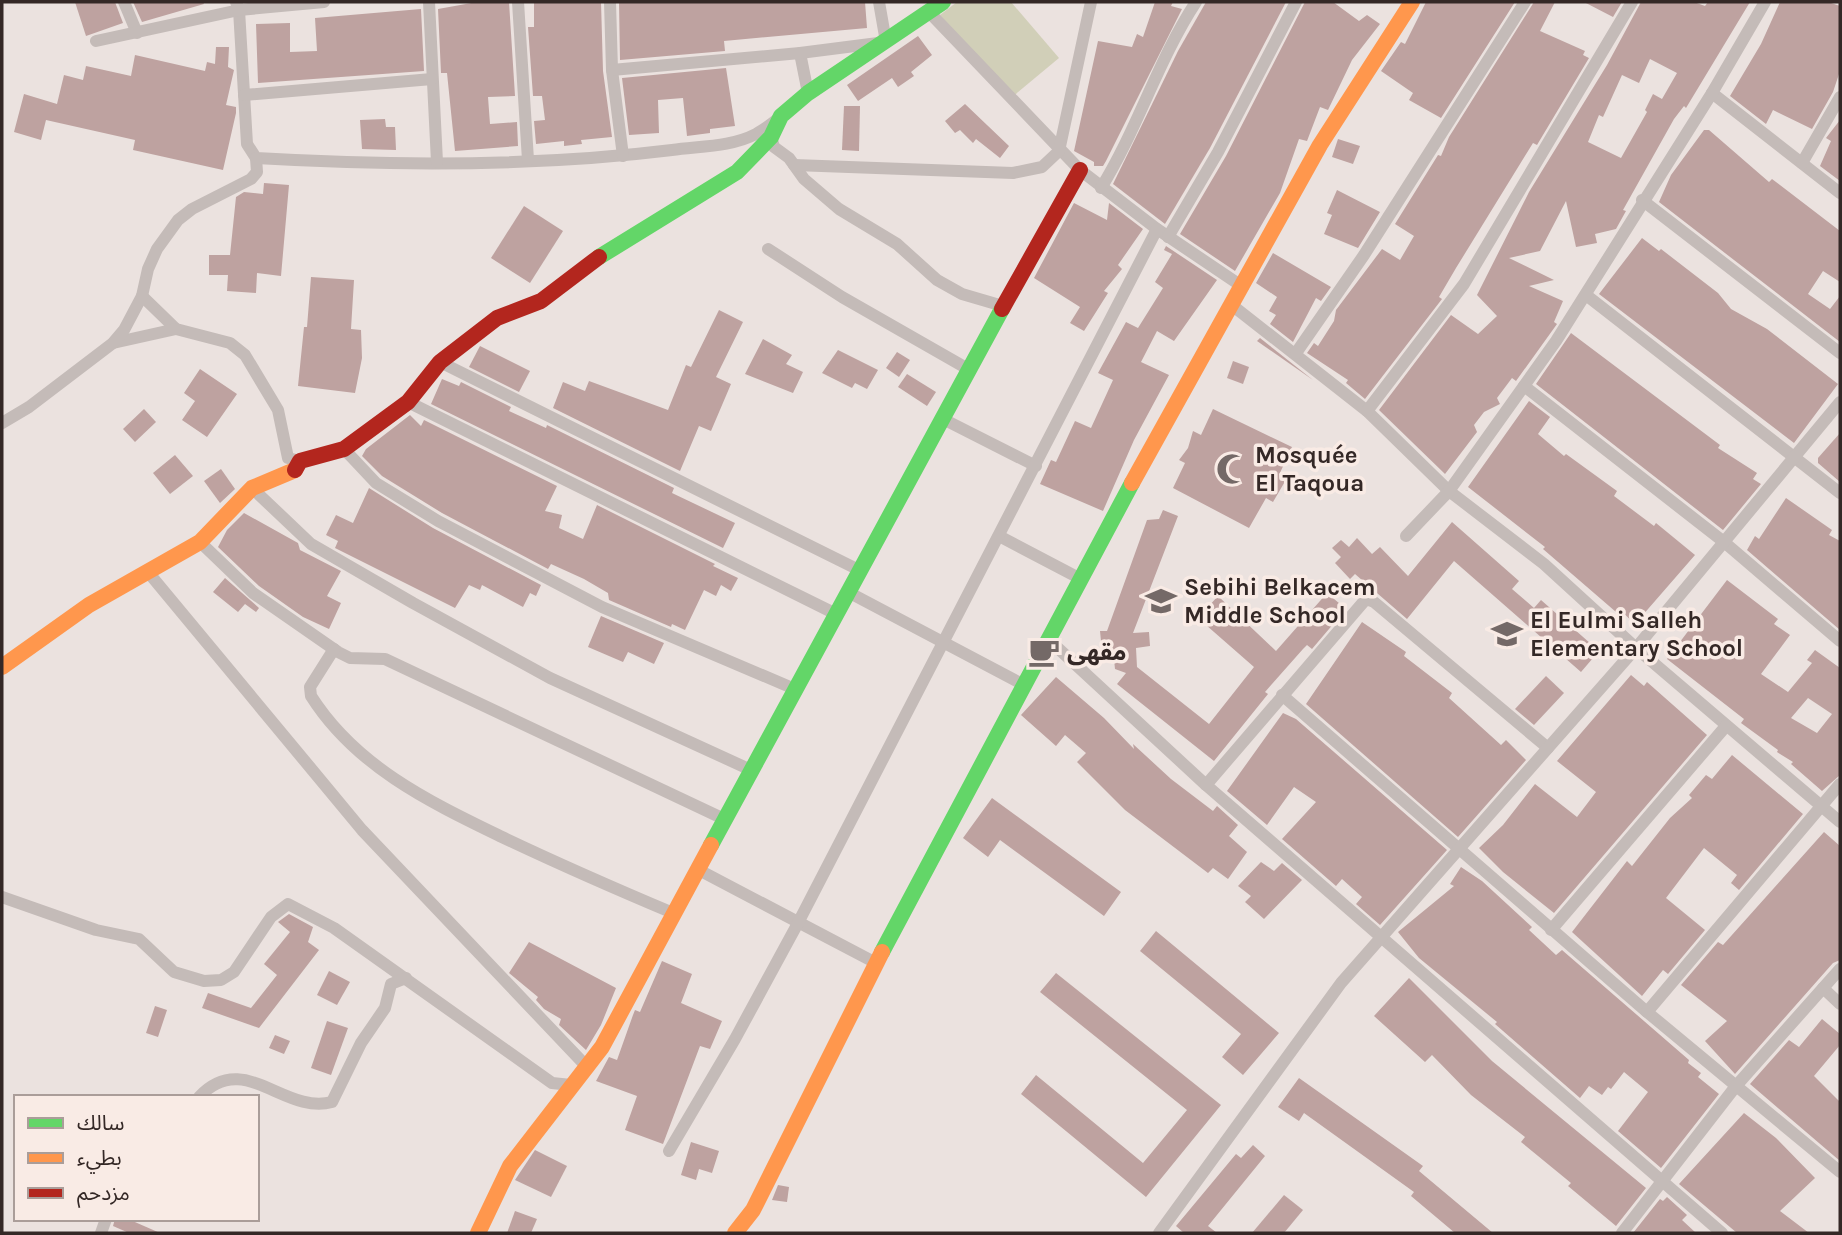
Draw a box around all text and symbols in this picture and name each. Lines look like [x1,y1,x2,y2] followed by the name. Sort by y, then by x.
[1255,441,1364,497] place label: Mosquée El Taqoua
[1215,452,1249,486] mosque icon: Mosquée El Taqoua
[1184,573,1376,629] place label: Sebihi Belkacem Middle School
[1144,584,1178,618] school or university icon: Sebihi Belkacem Middle School
[1530,606,1743,662] place label: El Eulmi Salleh Elementary School
[1490,617,1524,651] school or university icon: El Eulmi Salleh Elementary School
[1027,635,1061,669] cafe icon: مقهى
[1067,638,1127,666] place label: مقهى
[14,1095,259,1221] legend
[77,1111,124,1135] text: سالك
[77,1146,122,1174] text: بطيء
[77,1181,130,1208] text: مزدحم

